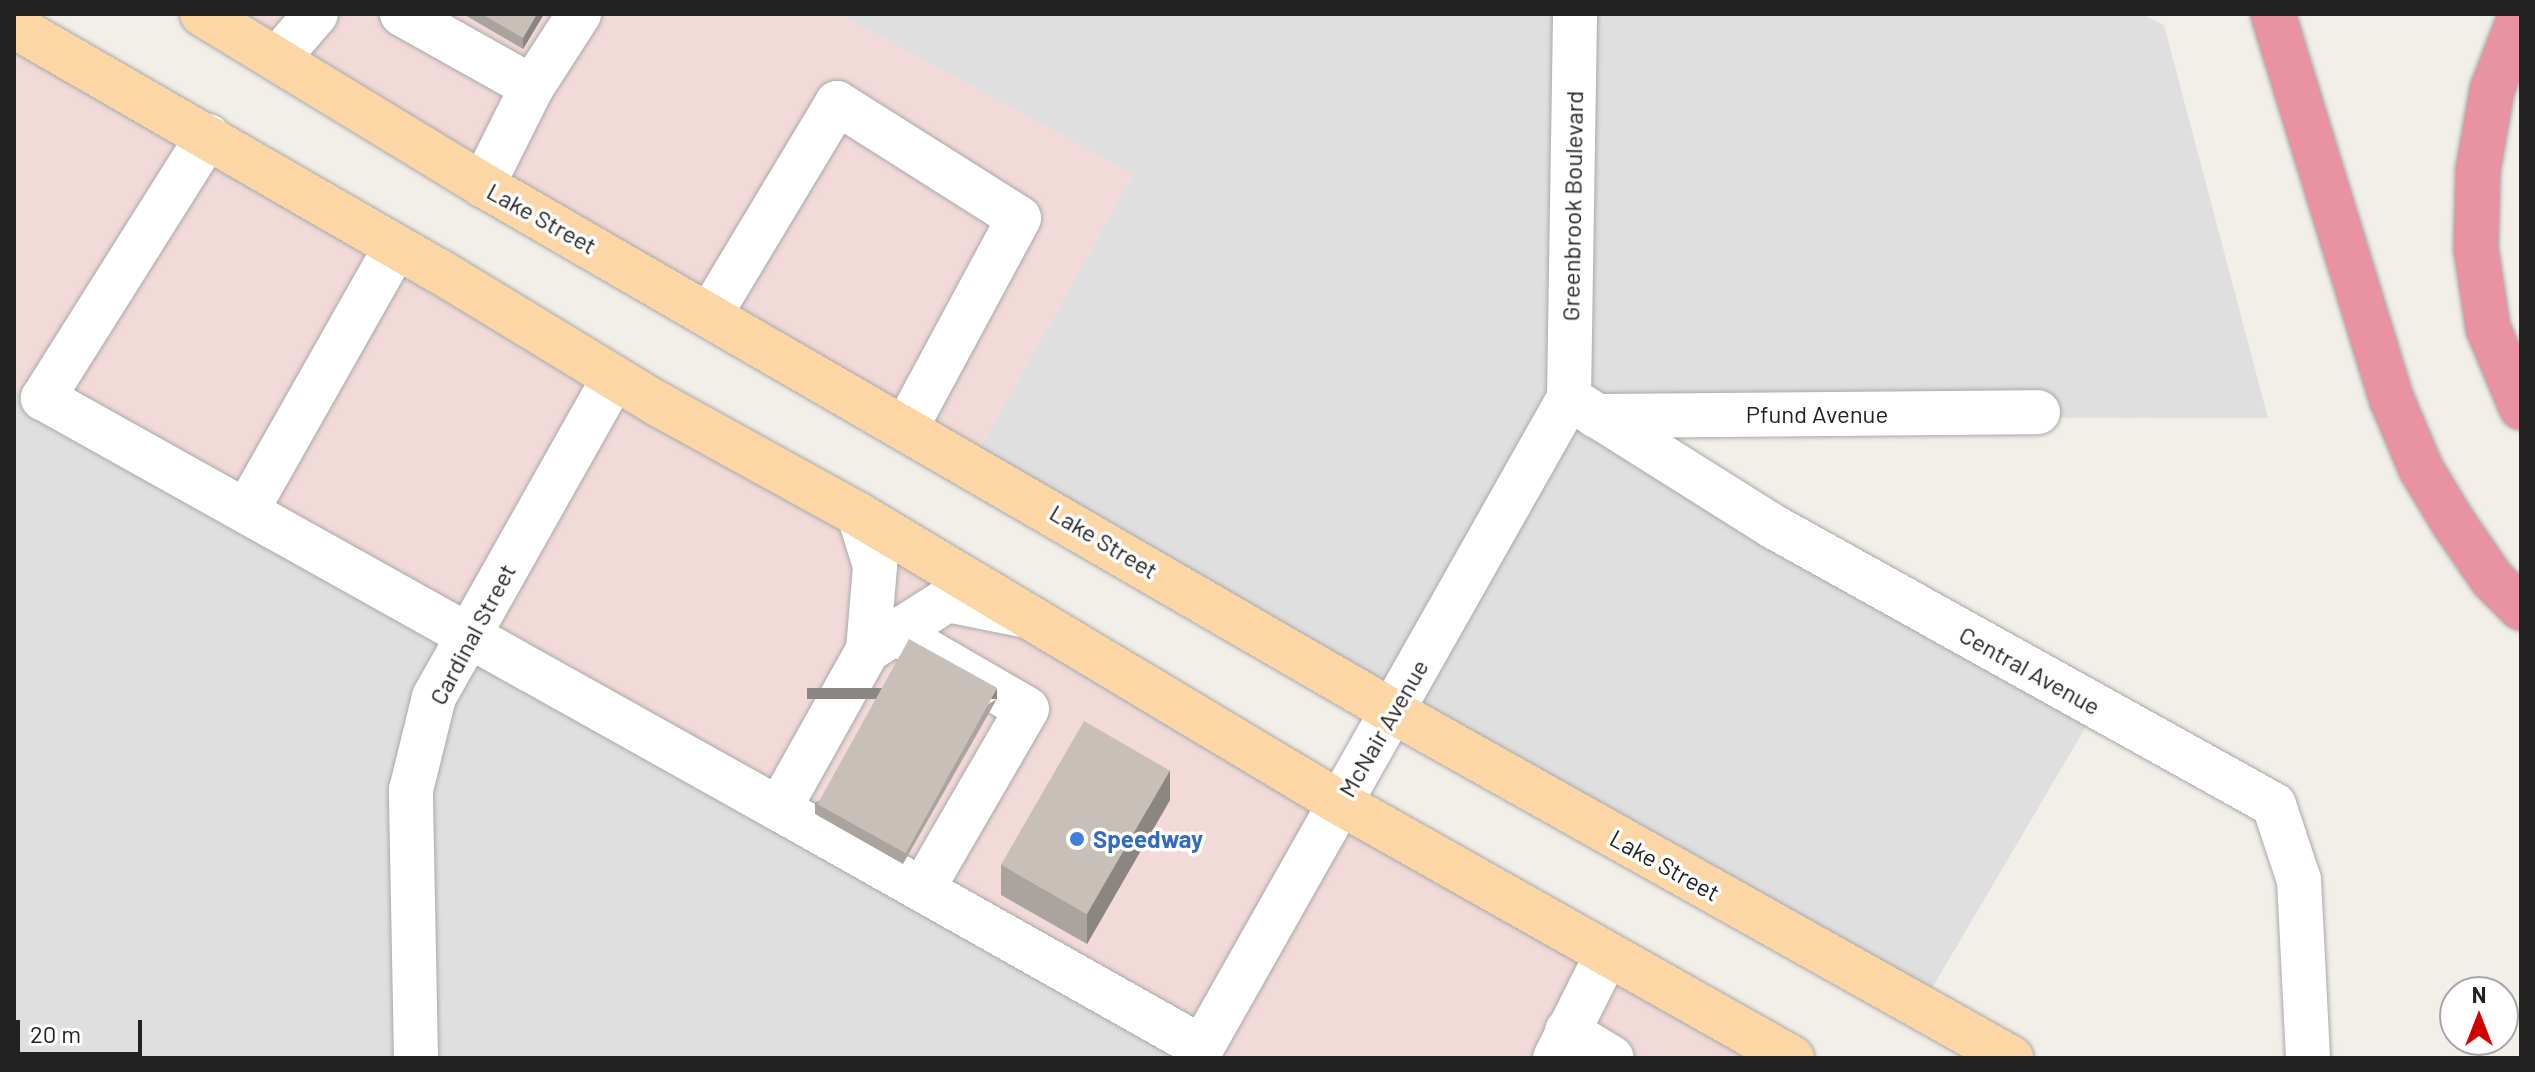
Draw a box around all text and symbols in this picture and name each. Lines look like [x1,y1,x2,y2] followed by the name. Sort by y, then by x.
[1556,90,1588,322] street label: Greenbrook Boulevard
[482,176,602,260] street label: Lake Street
[1746,400,1888,428] street label: Pfund Avenue
[1045,498,1163,584] street label: Lake Street
[423,559,521,709] street label: Cardinal Street
[1955,619,2105,721] street label: Central Avenue
[1332,654,1434,802] street label: McNair Avenue
[1605,823,1725,907] street label: Lake Street
[1093,825,1203,853] place label: Speedway
[1068,830,1086,848] marker: Speedway
[2439,976,2519,1056] north arrow
[2472,981,2486,1007] text: N
[20,1004,146,1054] scale bar
[30,1019,81,1048] text: 20 m

